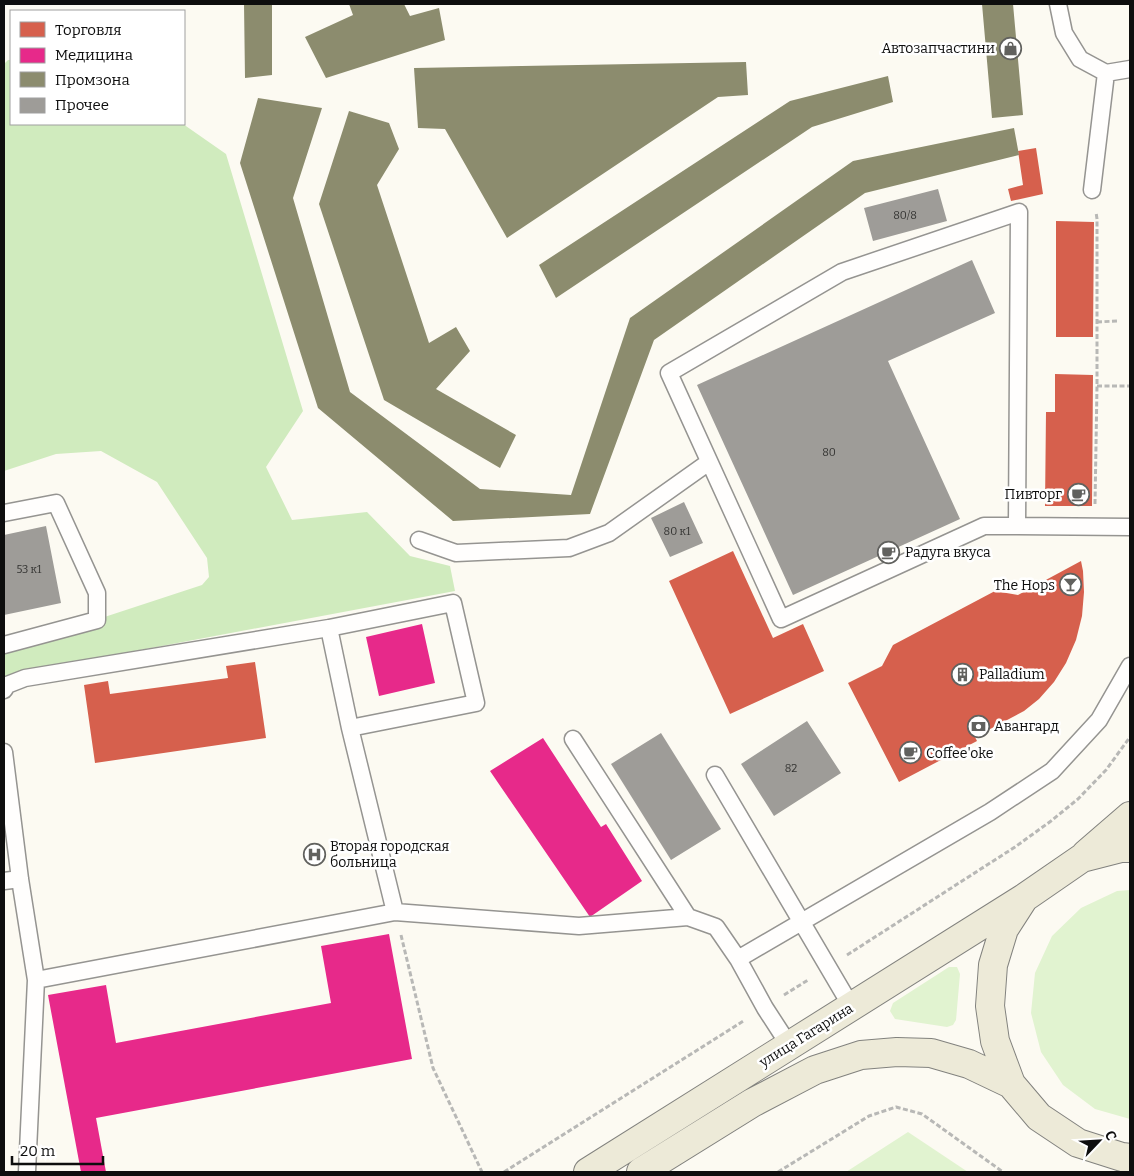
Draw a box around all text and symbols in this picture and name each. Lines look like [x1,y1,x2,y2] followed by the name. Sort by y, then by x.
[10,10,185,125] legend
[55,21,122,39] text: Торговля
[999,36,1023,60] shop icon: Автозапчастини
[881,40,995,57] place label: Автозапчастини
[55,46,133,64] text: Медицина
[55,71,130,89] text: Промзона
[55,96,109,114] text: Прочее
[893,209,917,222] house number: 80/8
[822,446,836,459] house number: 80
[1066,482,1090,506] cafe icon: Пивторг
[1004,486,1062,503] place label: Пивторг
[664,525,691,538] house number: 80 к1
[877,540,901,564] cafe icon: Радуга вкуса
[905,544,991,561] place label: Радуга вкуса
[16,563,42,576] house number: 53 к1
[1059,573,1083,597] bar icon: The Hops
[994,577,1055,594] place label: The Hops
[951,662,975,686] building icon: Palladium
[979,666,1045,683] place label: Palladium
[966,714,990,738] bank icon: Авангард
[994,718,1060,735] place label: Авангард
[898,741,922,765] cafe icon: Coffee'oke
[926,745,993,762] place label: Coffee'oke
[785,762,797,775] house number: 82
[330,838,450,871] place label: Вторая городская больница
[302,842,326,866] hospital icon: Вторая городская больница
[755,1000,856,1072] street label: улица Гагарина
[1074,1116,1124,1166] north arrow
[1101,1128,1120,1143] text: С
[12,1134,104,1166] scale bar
[20,1142,56,1160] text: 20 m

